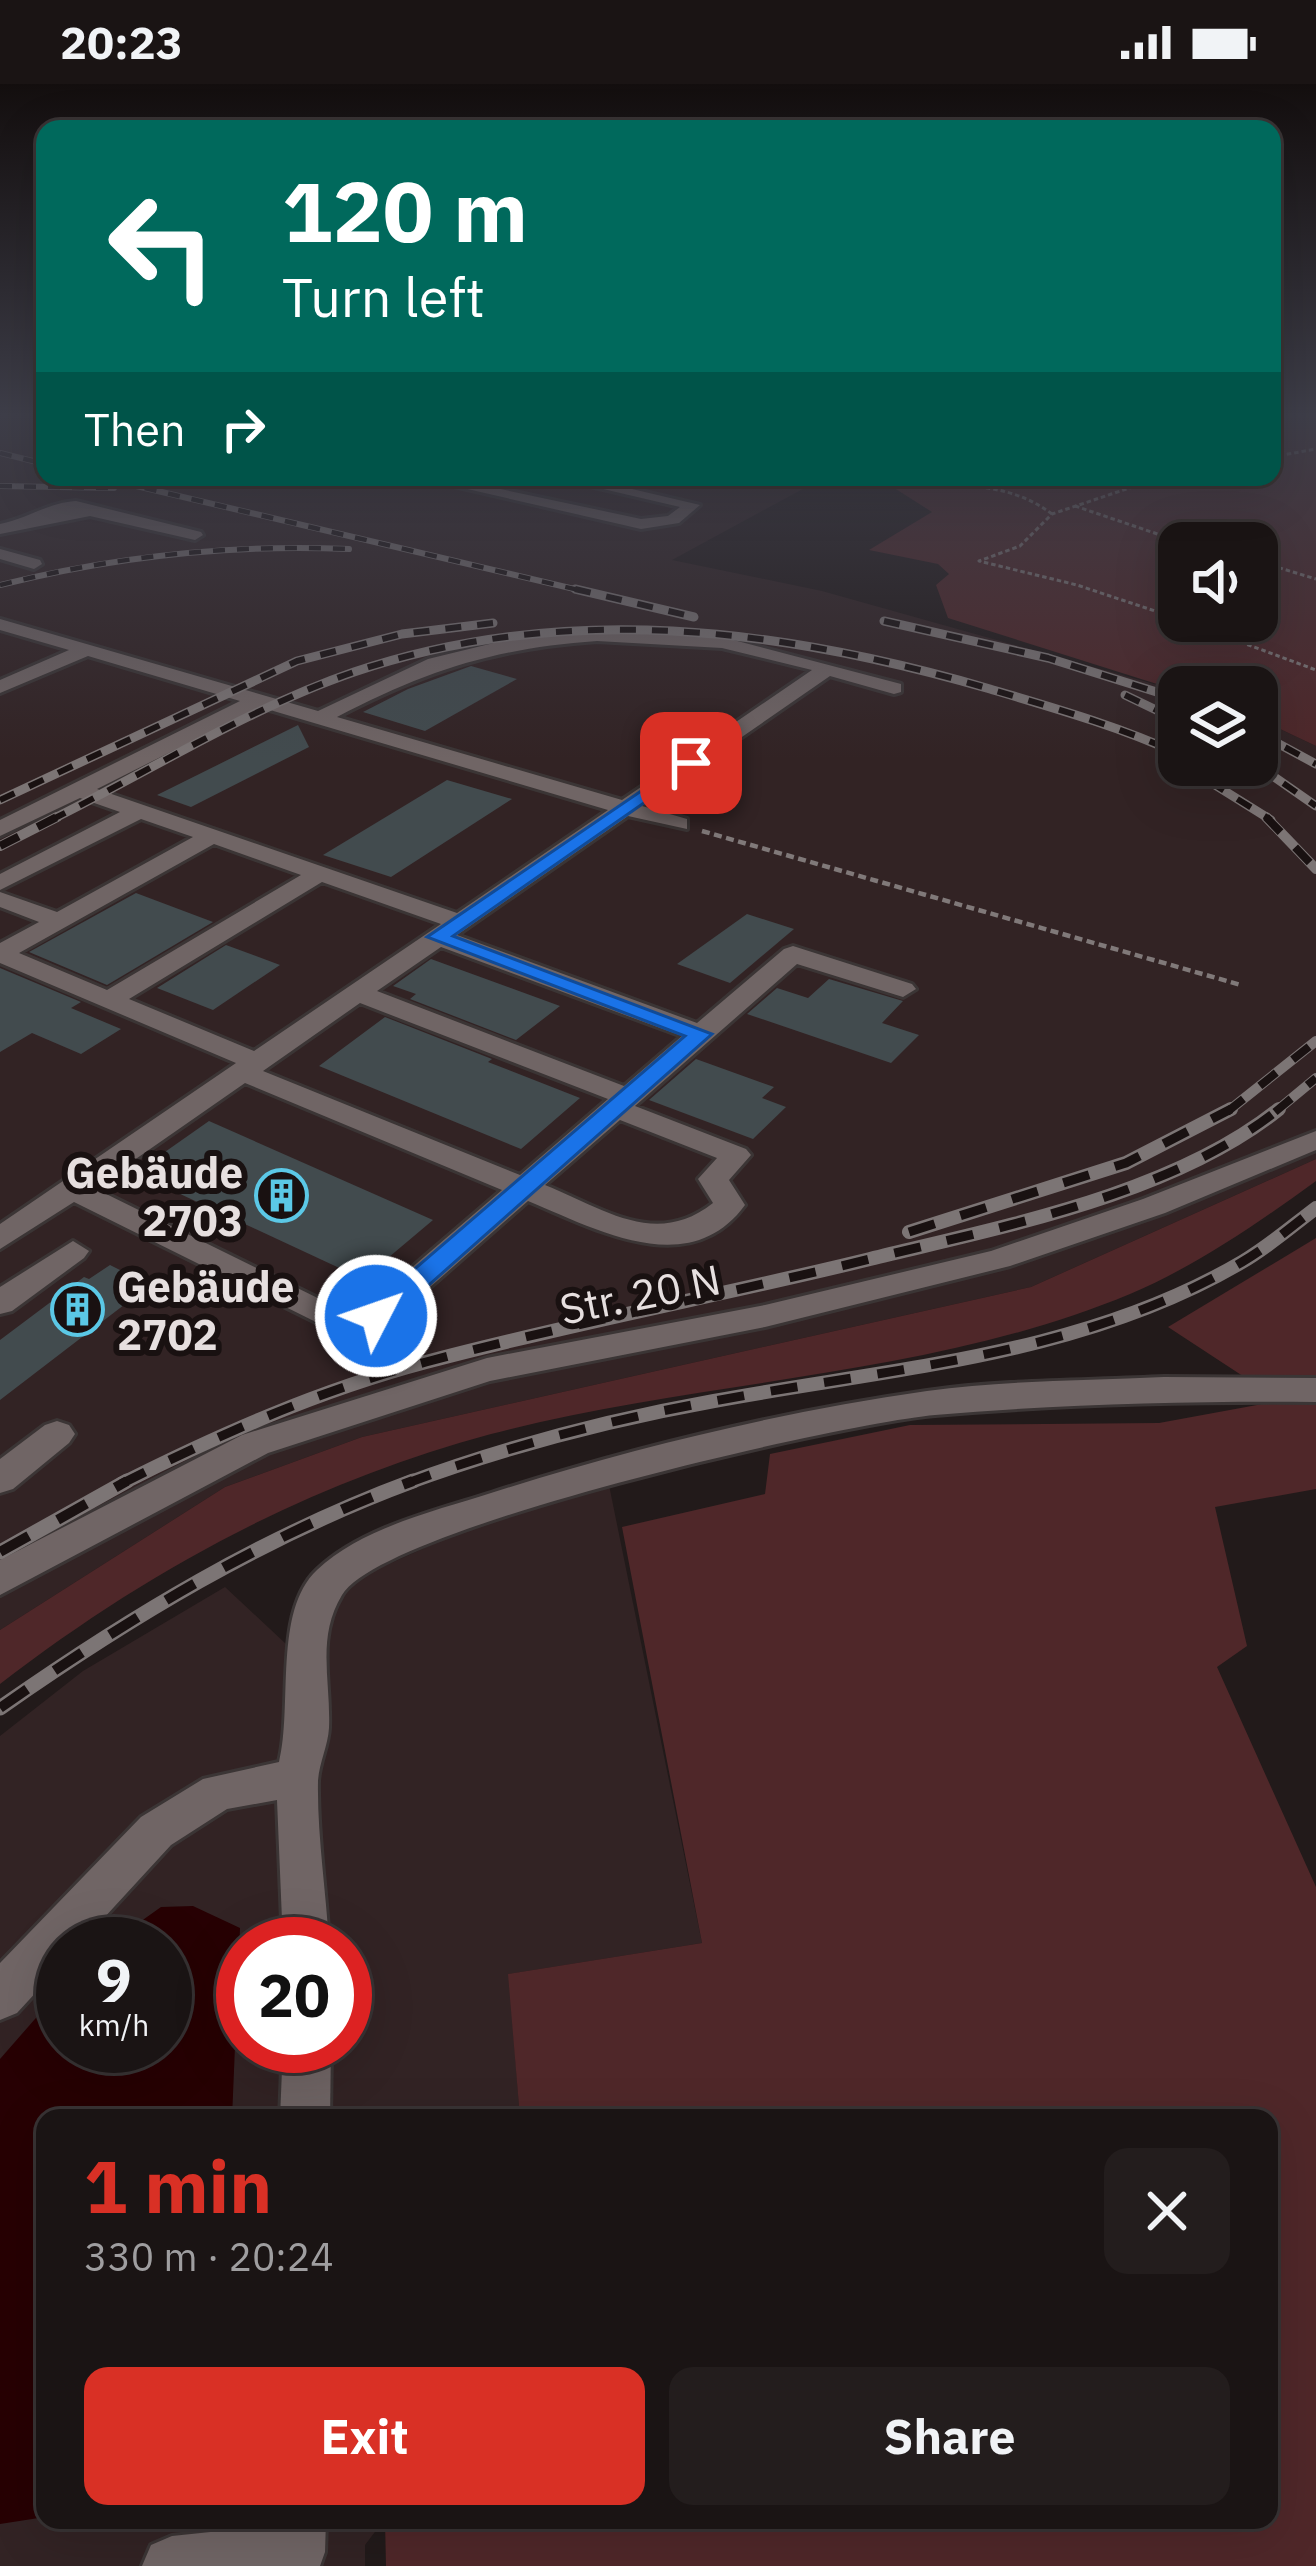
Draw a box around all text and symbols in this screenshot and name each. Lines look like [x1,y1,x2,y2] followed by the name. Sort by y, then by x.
[60,13,183,71] text: 20:23
[282,156,528,265] text: 120 m
[84,168,240,324] icon: left
[282,262,485,332] text: Turn left
[210,396,276,462] icon: right
[84,400,186,458] text: Then
[1158,522,1278,786] map controls
[1158,522,1278,642] button: sound
[1158,666,1278,786] button: layers
[640,712,742,814] pin
[658,730,724,796] icon: arrive
[66,1145,243,1248] place label: Gebäude 2703
[254,1168,310,1224] building icon: Gebäude 2703
[555,1251,725,1337] street label: Str. 20 N
[313,1253,439,1379] position arrow
[117,1259,294,1362] place label: Gebäude 2702
[50,1282,106,1338] building icon: Gebäude 2702
[216,1917,372,2073] speed limit sign: 20
[96,1940,132,2019] text: 9
[79,2005,149,2044] text: km/h
[84,2139,272,2233] text: 1 min
[1104,2148,1230,2274] button: close
[84,2231,334,2282] text: 330 m · 20:24
[84,2367,645,2505] button: Exit
[669,2367,1230,2505] button: Share

